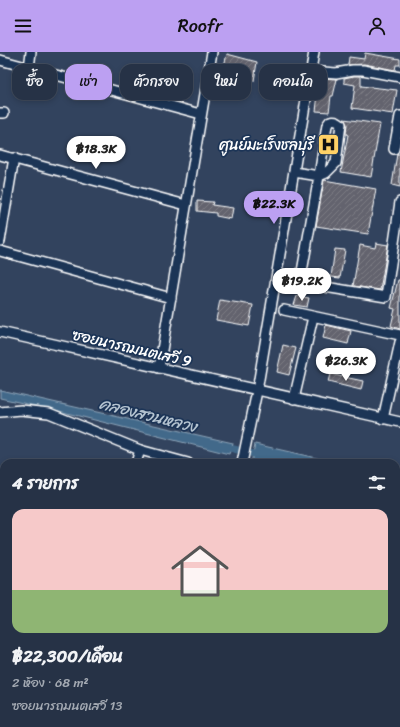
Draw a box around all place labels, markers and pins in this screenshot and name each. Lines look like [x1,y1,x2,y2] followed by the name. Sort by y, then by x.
[218,132,316,158] place label: ศูนย์มะเร็งชลบุรี
[316,132,342,158] hospital icon: ศูนย์มะเร็งชลบุรี
[63,136,129,170] pin: ฿18.3K
[241,191,307,225] pin: ฿22.3K
[269,268,335,302] pin: ฿19.2K
[313,348,379,382] pin: ฿26.3K

